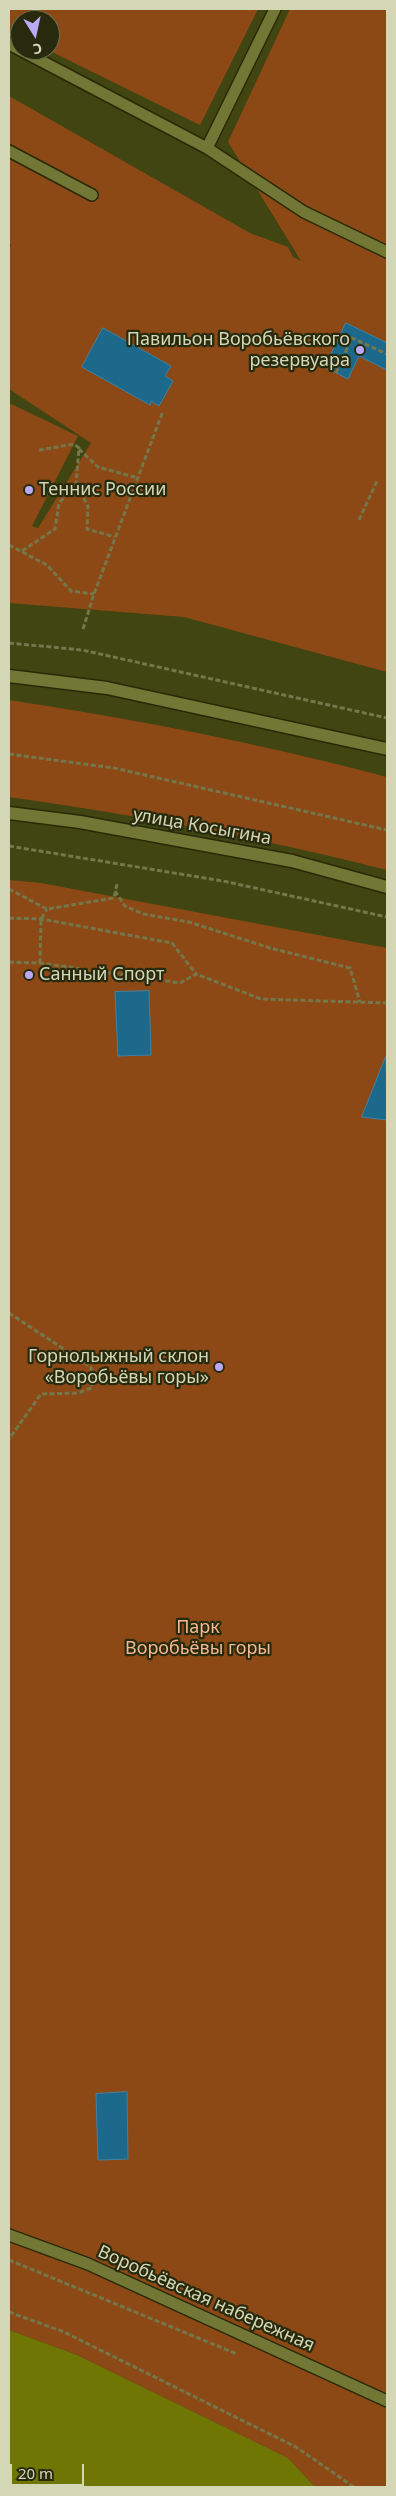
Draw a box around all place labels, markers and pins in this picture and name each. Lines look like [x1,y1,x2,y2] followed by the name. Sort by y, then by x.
[127,329,350,372] place label: Павильон Воробьёвского резервуара
[354,344,366,356] marker: Павильон Воробьёвского резервуара
[39,479,166,501] place label: Теннис России
[23,484,35,496] marker: Теннис России
[39,964,164,986] place label: Санный Спорт
[23,969,35,981] marker: Санный Спорт
[28,1346,209,1388] place label: Горнолыжный склон «Воробьёвы горы»
[213,1361,225,1373] marker: Горнолыжный склон «Воробьёвы горы»

